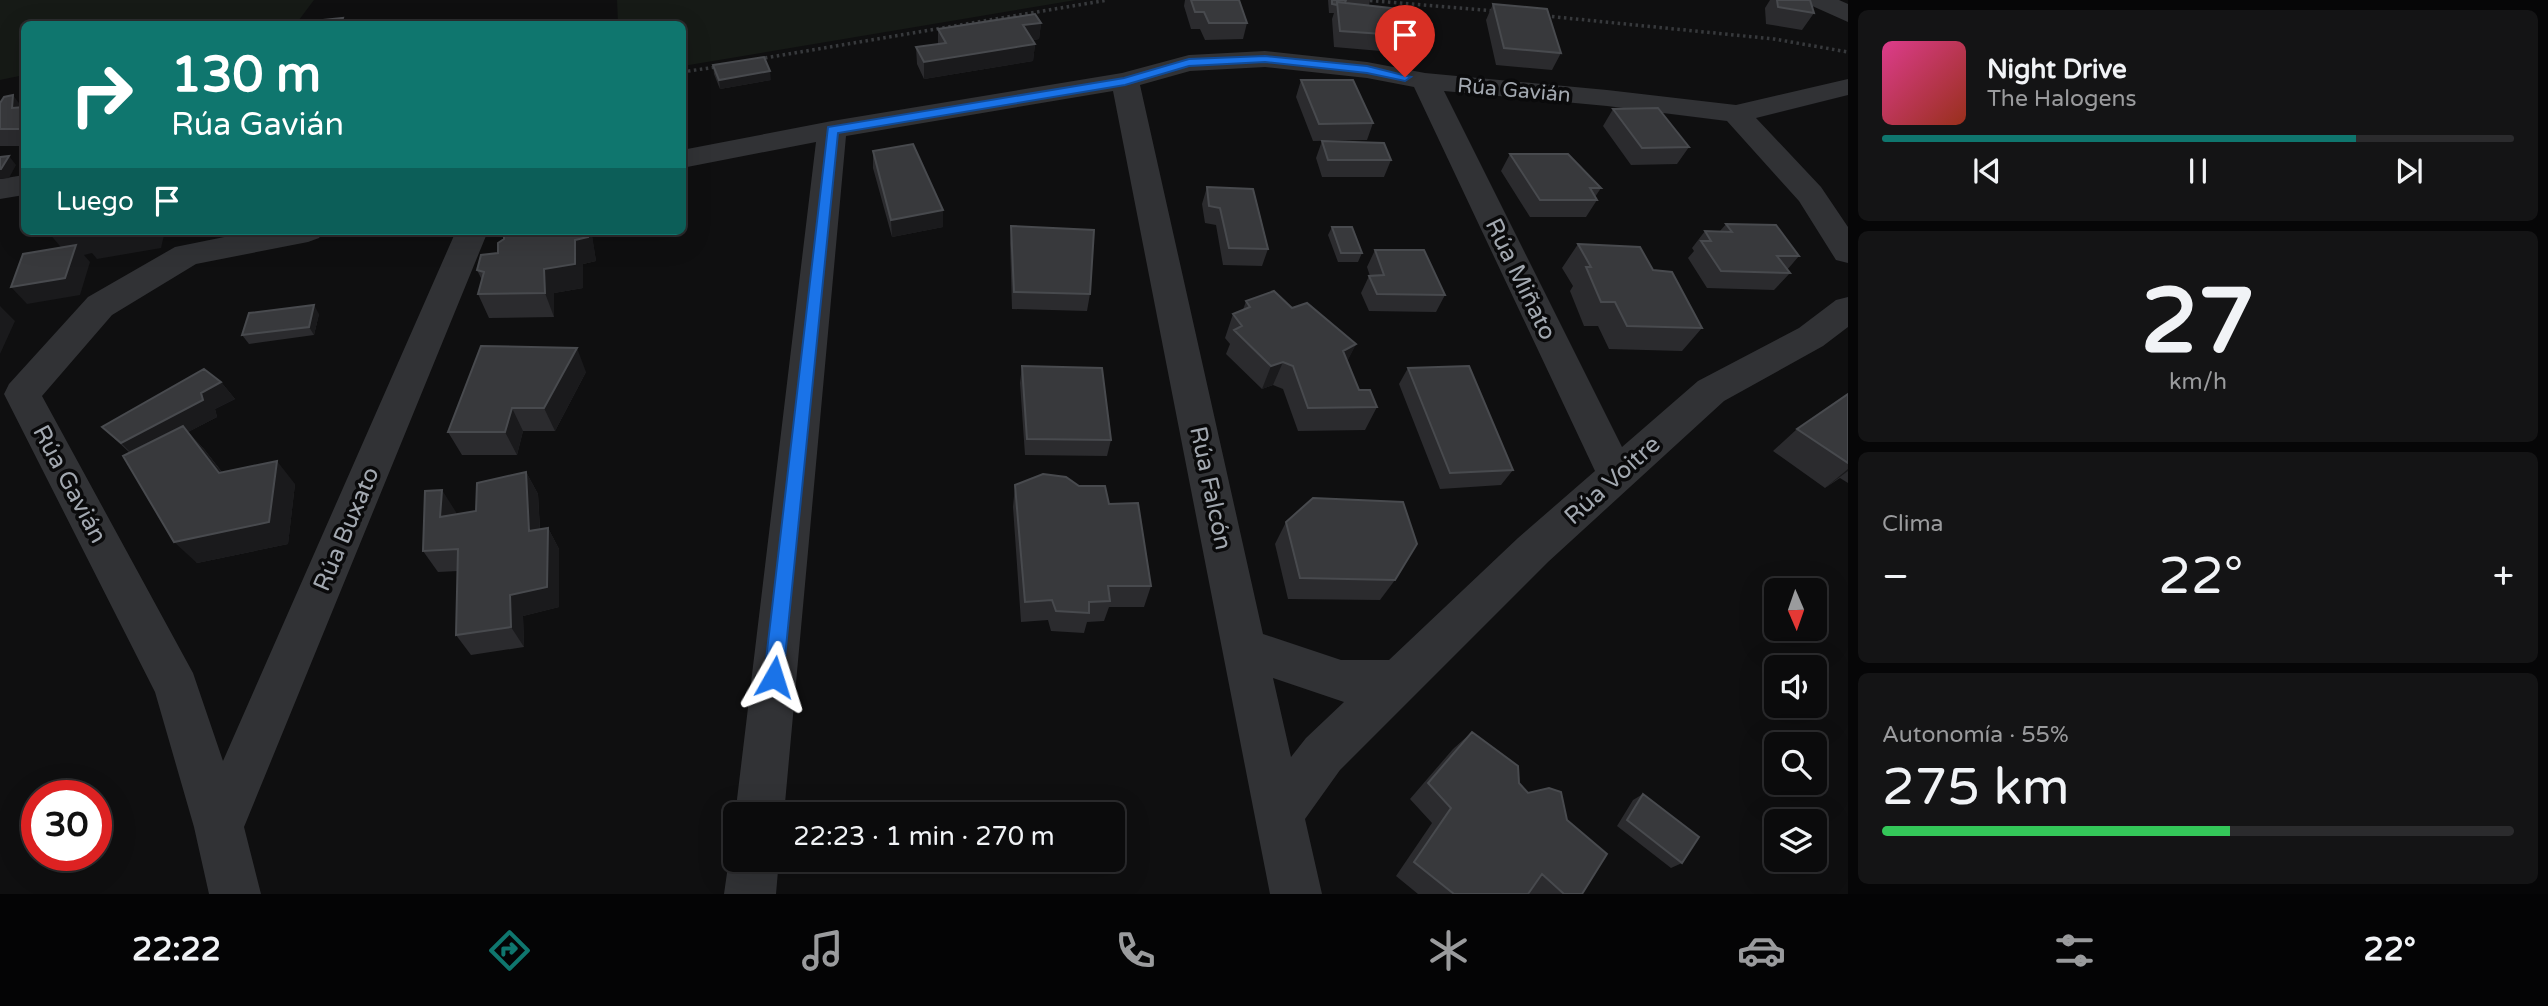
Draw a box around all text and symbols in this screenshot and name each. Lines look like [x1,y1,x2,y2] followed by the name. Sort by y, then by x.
[1375,5,1435,77] pin
[1386,16,1424,54] icon: arrive
[171,46,321,105] text: 130 m
[56,49,147,140] icon: right
[1987,54,2127,85] text: Night Drive
[1456,73,1572,108] street label: Rúa Gavián
[1987,85,2136,113] text: The Halogens
[171,106,344,144] text: Rúa Gavián
[1968,152,2006,190] icon: previous
[2179,152,2217,190] icon: pause
[2390,152,2428,190] icon: next
[148,182,186,220] icon: arrive
[56,186,134,217] text: Luego
[1479,214,1562,345] street label: Rúa Miñato
[2141,267,2255,377] text: 27
[2169,368,2227,396] text: km/h
[26,420,113,548] street label: Rúa Gavián
[1183,424,1238,553] street label: Rúa Falcón
[1558,430,1666,531] street label: Rúa Voitre
[307,463,386,596] street label: Rúa Buxato
[1882,510,1943,538] text: Clima
[2158,545,2243,608] text: 22°
[1882,554,1909,600] text: −
[2493,554,2514,600] text: +
[1764,578,1827,640] north arrow
[1764,578,1827,872] map controls
[737,640,811,714] position arrow
[1764,655,1827,718] button: sound
[1882,721,2069,749] text: Autonomía · 55%
[1764,732,1827,795] button: search
[1882,756,2070,819] text: 275 km
[21,780,112,871] speed limit sign: 30
[1764,809,1827,872] button: layers
[793,821,1055,852] text: 22:23 · 1 min · 270 m
[485,926,534,975] icon: directions
[798,926,847,975] icon: music
[1111,926,1160,975] icon: phone
[1424,926,1473,975] icon: climate
[1737,926,1786,975] icon: car
[2050,926,2099,975] icon: filters
[132,931,221,969] text: 22:22
[2364,931,2416,969] text: 22°

